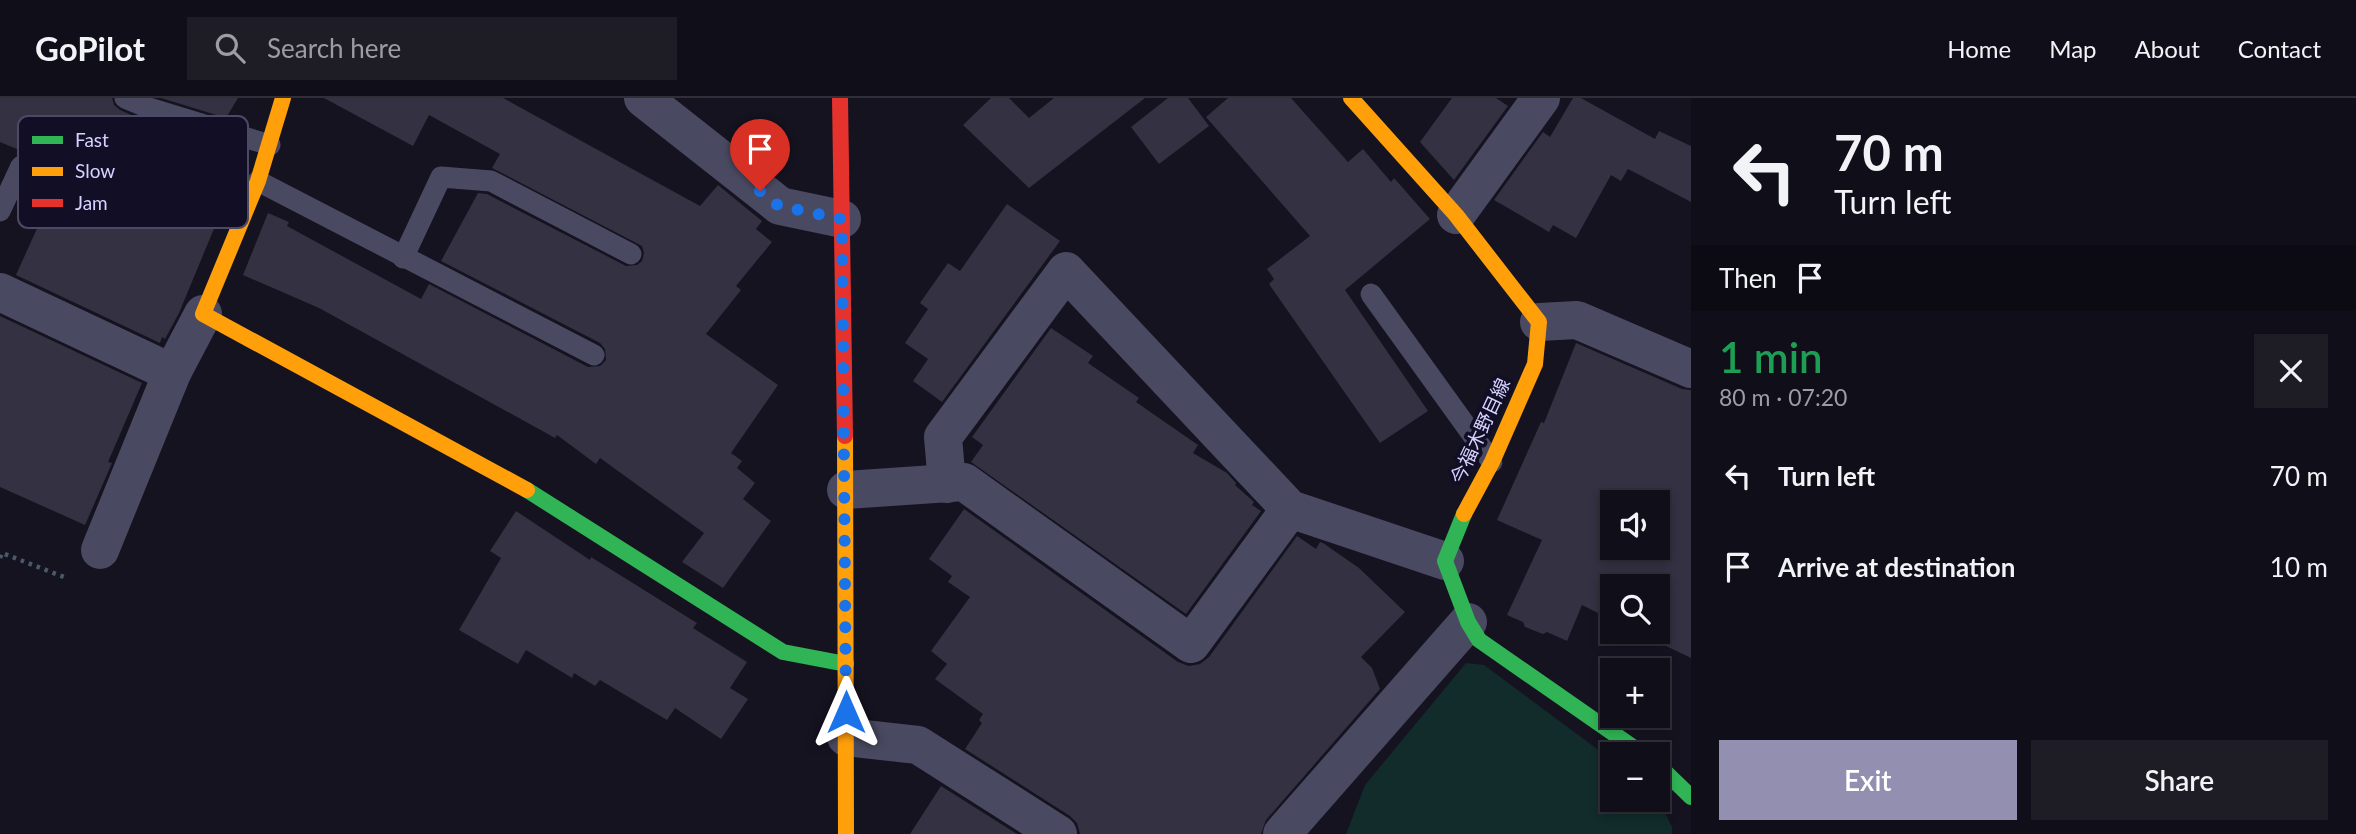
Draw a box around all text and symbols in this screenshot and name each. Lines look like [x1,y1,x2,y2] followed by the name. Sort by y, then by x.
[187,17,677,80] search box
[35,28,145,68] text: GoPilot
[211,29,249,67] icon: search
[267,32,401,64] text: Search here
[1947,34,2011,63] text: Home
[2049,34,2097,63] text: Map
[2135,34,2200,63] text: About
[2238,34,2321,63] text: Contact
[18,116,248,228] legend
[730,119,790,191] pin
[1834,123,1944,181] text: 70 m
[1719,126,1810,217] icon: left
[75,128,109,151] text: Fast
[741,130,779,168] icon: arrive
[75,159,115,182] text: Slow
[1834,182,1951,221] text: Turn left
[75,191,108,214] text: Jam
[1791,259,1829,297] icon: arrive
[1719,262,1777,294] text: Then
[1719,332,1823,382] text: 1 min
[2254,334,2328,408] button: close
[1445,374,1514,487] street label: 今福木野目線
[1719,383,1847,411] text: 80 m · 07:20
[1719,457,1757,495] icon: left
[1778,460,1875,492] text: Turn left
[2270,460,2328,492] text: 70 m
[1600,490,1670,812] map controls
[1600,490,1670,560] button: sound
[1719,548,1757,586] icon: arrive
[1778,551,2015,583] text: Arrive at destination
[2270,551,2328,583] text: 10 m
[1600,574,1670,644] button: search
[1600,658,1670,728] button: +
[809,675,883,749] position arrow
[1719,740,2017,820] button: Exit
[2031,740,2328,820] button: Share
[1600,742,1670,812] button: −

